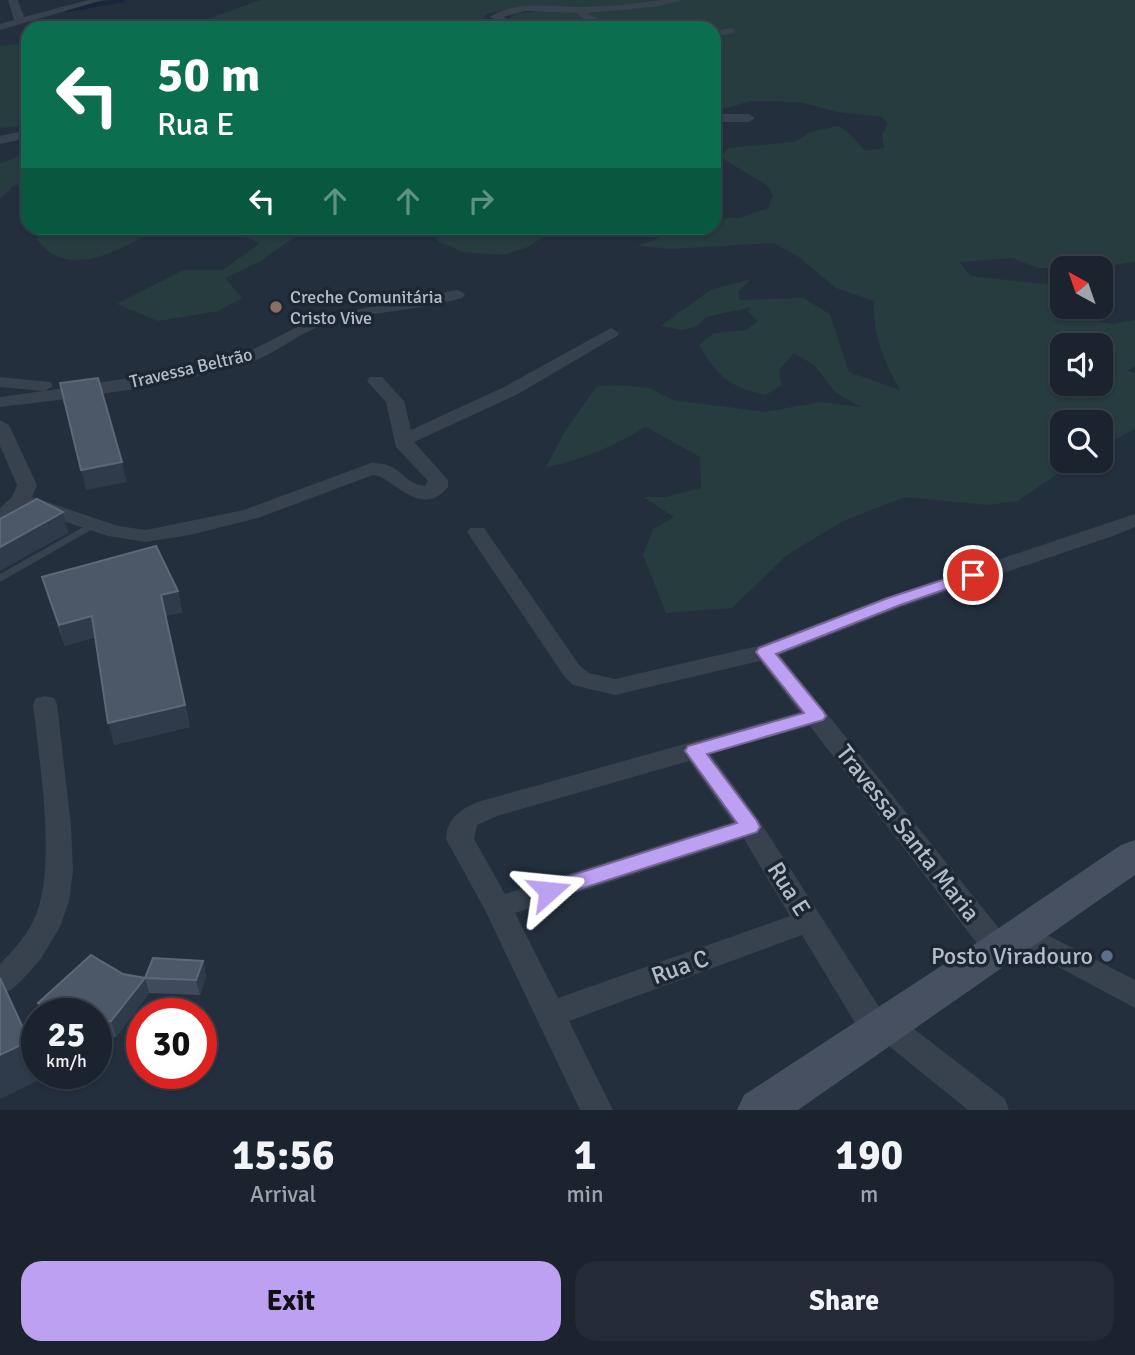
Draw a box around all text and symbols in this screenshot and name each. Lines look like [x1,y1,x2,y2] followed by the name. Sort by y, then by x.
[157,45,260,105] text: 50 m
[42,49,133,140] icon: left
[157,105,234,144] text: Rua E
[243,182,281,220] icon: left
[316,182,354,220] icon: ahead
[389,182,427,220] icon: ahead
[462,182,500,220] icon: right
[1050,256,1113,318] north arrow
[1050,256,1113,473] map controls
[290,286,443,329] place label: Creche Comunitária Cristo Vive
[268,299,284,315] marker: Creche Comunitária Cristo Vive
[1050,333,1113,396] button: sound
[128,343,254,393] street label: Travessa Beltrão
[1050,410,1113,473] button: search
[943,545,1003,605] pin
[954,556,992,594] icon: arrive
[830,739,986,927] street label: Travessa Santa Maria
[512,854,586,928] position arrow
[761,856,817,922] street label: Rua E
[931,941,1093,971] place label: Posto Viradouro
[647,943,713,991] street label: Rua C
[1099,948,1115,964] marker: Posto Viradouro
[126,998,217,1089] speed limit sign: 30
[48,1013,85,1056] text: 25
[46,1050,87,1072] text: km/h
[232,1130,335,1181] text: 15:56
[574,1130,596,1181] text: 1
[835,1130,903,1181] text: 190
[250,1180,316,1209] text: Arrival
[566,1180,604,1209] text: min
[860,1180,878,1209] text: m
[21,1261,561,1341] button: Exit
[575,1261,1114,1341] button: Share

